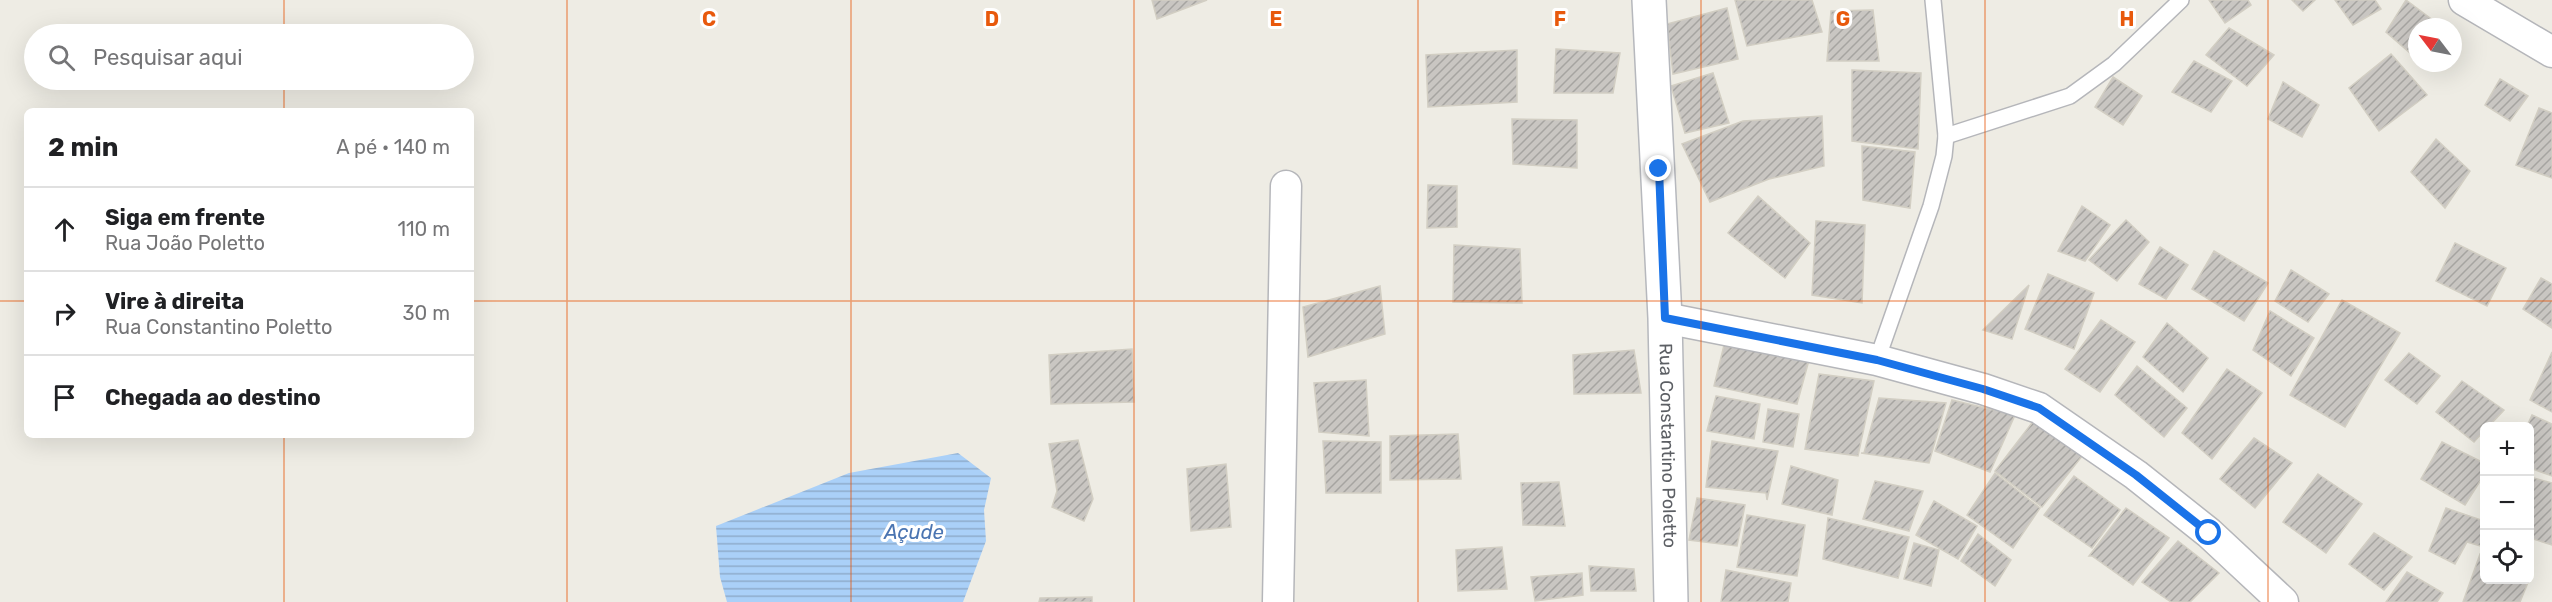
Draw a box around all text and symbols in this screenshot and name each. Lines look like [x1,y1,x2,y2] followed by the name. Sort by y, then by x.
[702,7,716,31] text: C
[985,7,999,31] text: D
[1270,7,1282,31] text: E
[1554,7,1566,31] text: F
[1836,7,1850,31] text: G
[2120,7,2134,31] text: H
[2408,18,2462,72] north arrow
[24,24,474,90] search box
[45,41,78,74] icon: search
[93,44,243,71] text: Pesquisar aqui
[48,132,118,163] text: 2 min
[336,135,450,159] text: A pé · 140 m
[1645,155,1671,181] route end
[105,204,265,231] text: Siga em frente
[48,213,81,246] icon: ahead
[398,217,450,241] text: 110 m
[105,231,265,255] text: Rua João Poletto
[105,288,244,315] text: Vire à direita
[48,297,81,330] icon: right
[403,301,450,325] text: 30 m
[105,315,332,339] text: Rua Constantino Poletto
[1655,343,1681,548] street label: Rua Constantino Poletto
[48,381,81,414] icon: arrive
[105,384,321,411] text: Chegada ao destino
[2480,422,2534,584] map controls
[2480,422,2534,476] button: +
[2480,476,2534,530] button: −
[2195,519,2221,545] route start
[883,520,944,544] water label: Açude
[2480,530,2534,584] button: locate

